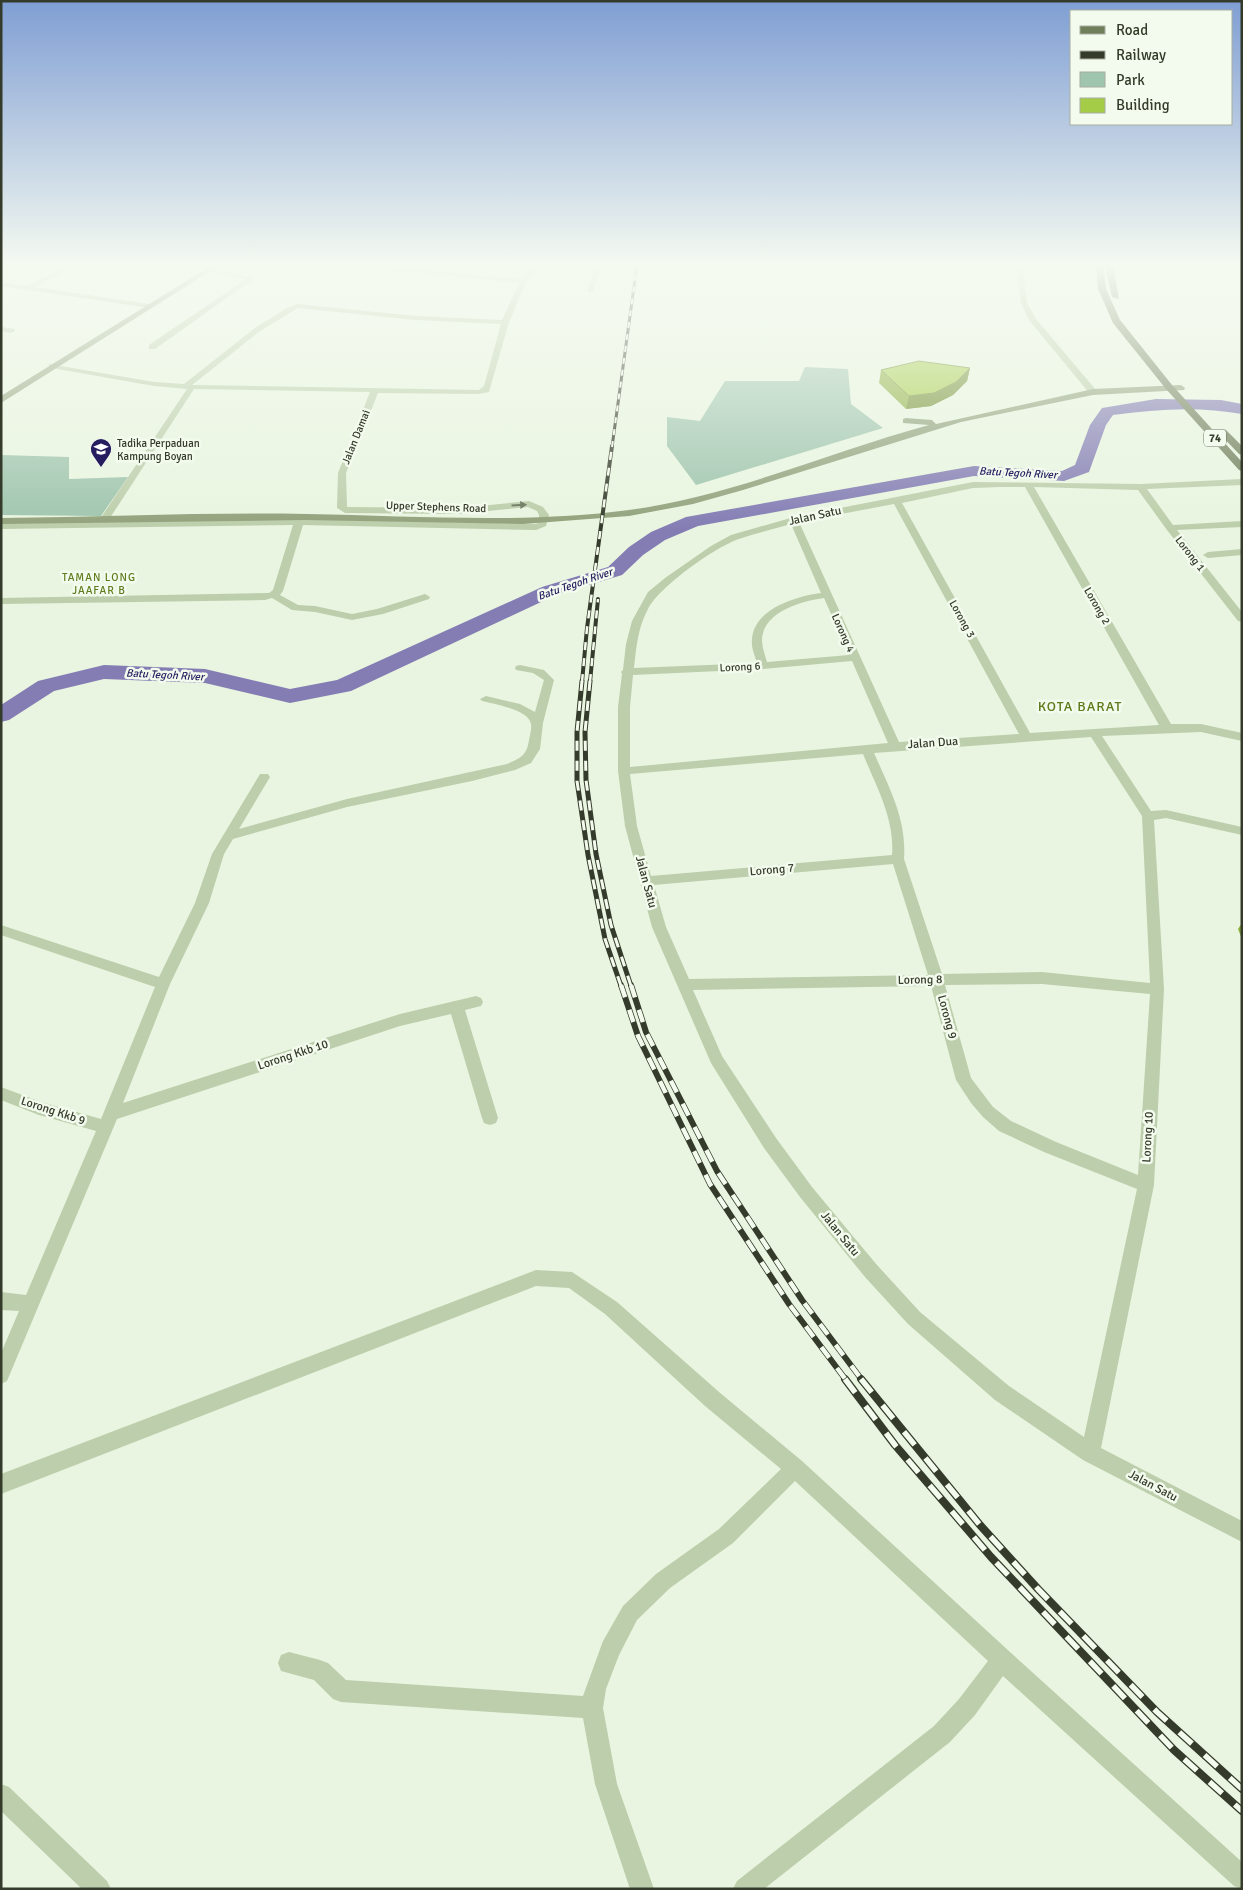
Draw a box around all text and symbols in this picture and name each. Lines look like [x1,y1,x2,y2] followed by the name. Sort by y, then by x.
[1070,10,1233,125] legend
[1116,21,1148,39] text: Road
[1116,46,1166,64] text: Railway
[1116,71,1145,89] text: Park
[1116,96,1170,114] text: Building
[339,408,373,466] street label: Jalan Damai
[1204,429,1226,446] road number: 74
[89,437,113,468] school or university icon: Tadika Perpaduan Kampung Boyan
[117,437,200,463] place label: Tadika Perpaduan Kampung Boyan
[979,464,1059,482] water label: Batu Tegoh River
[386,499,487,515] street label: Upper Stephens Road
[511,500,527,508] one-way arrow
[787,503,843,529] street label: Jalan Satu
[1172,534,1208,574] street label: Lorong 1
[536,564,616,603] water label: Batu Tegoh River
[62,571,136,597] district label: TAMAN LONG JAAFAR B
[1081,585,1113,627] street label: Lorong 2
[946,598,978,640] street label: Lorong 3
[829,612,857,654] street label: Lorong 4
[719,659,761,675] street label: Lorong 6
[126,666,206,684] water label: Batu Tegoh River
[1038,698,1122,715] district label: KOTA BARAT
[907,734,959,752] street label: Jalan Dua
[632,854,660,910] street label: Jalan Satu
[749,861,795,879] street label: Lorong 7
[898,972,942,988] street label: Lorong 8
[934,994,960,1040] street label: Lorong 9
[256,1037,330,1073] street label: Lorong Kkb 10
[19,1094,87,1128] street label: Lorong Kkb 9
[1139,1111,1157,1163] street label: Lorong 10
[817,1209,863,1259] street label: Jalan Satu
[1126,1467,1180,1505] street label: Jalan Satu

